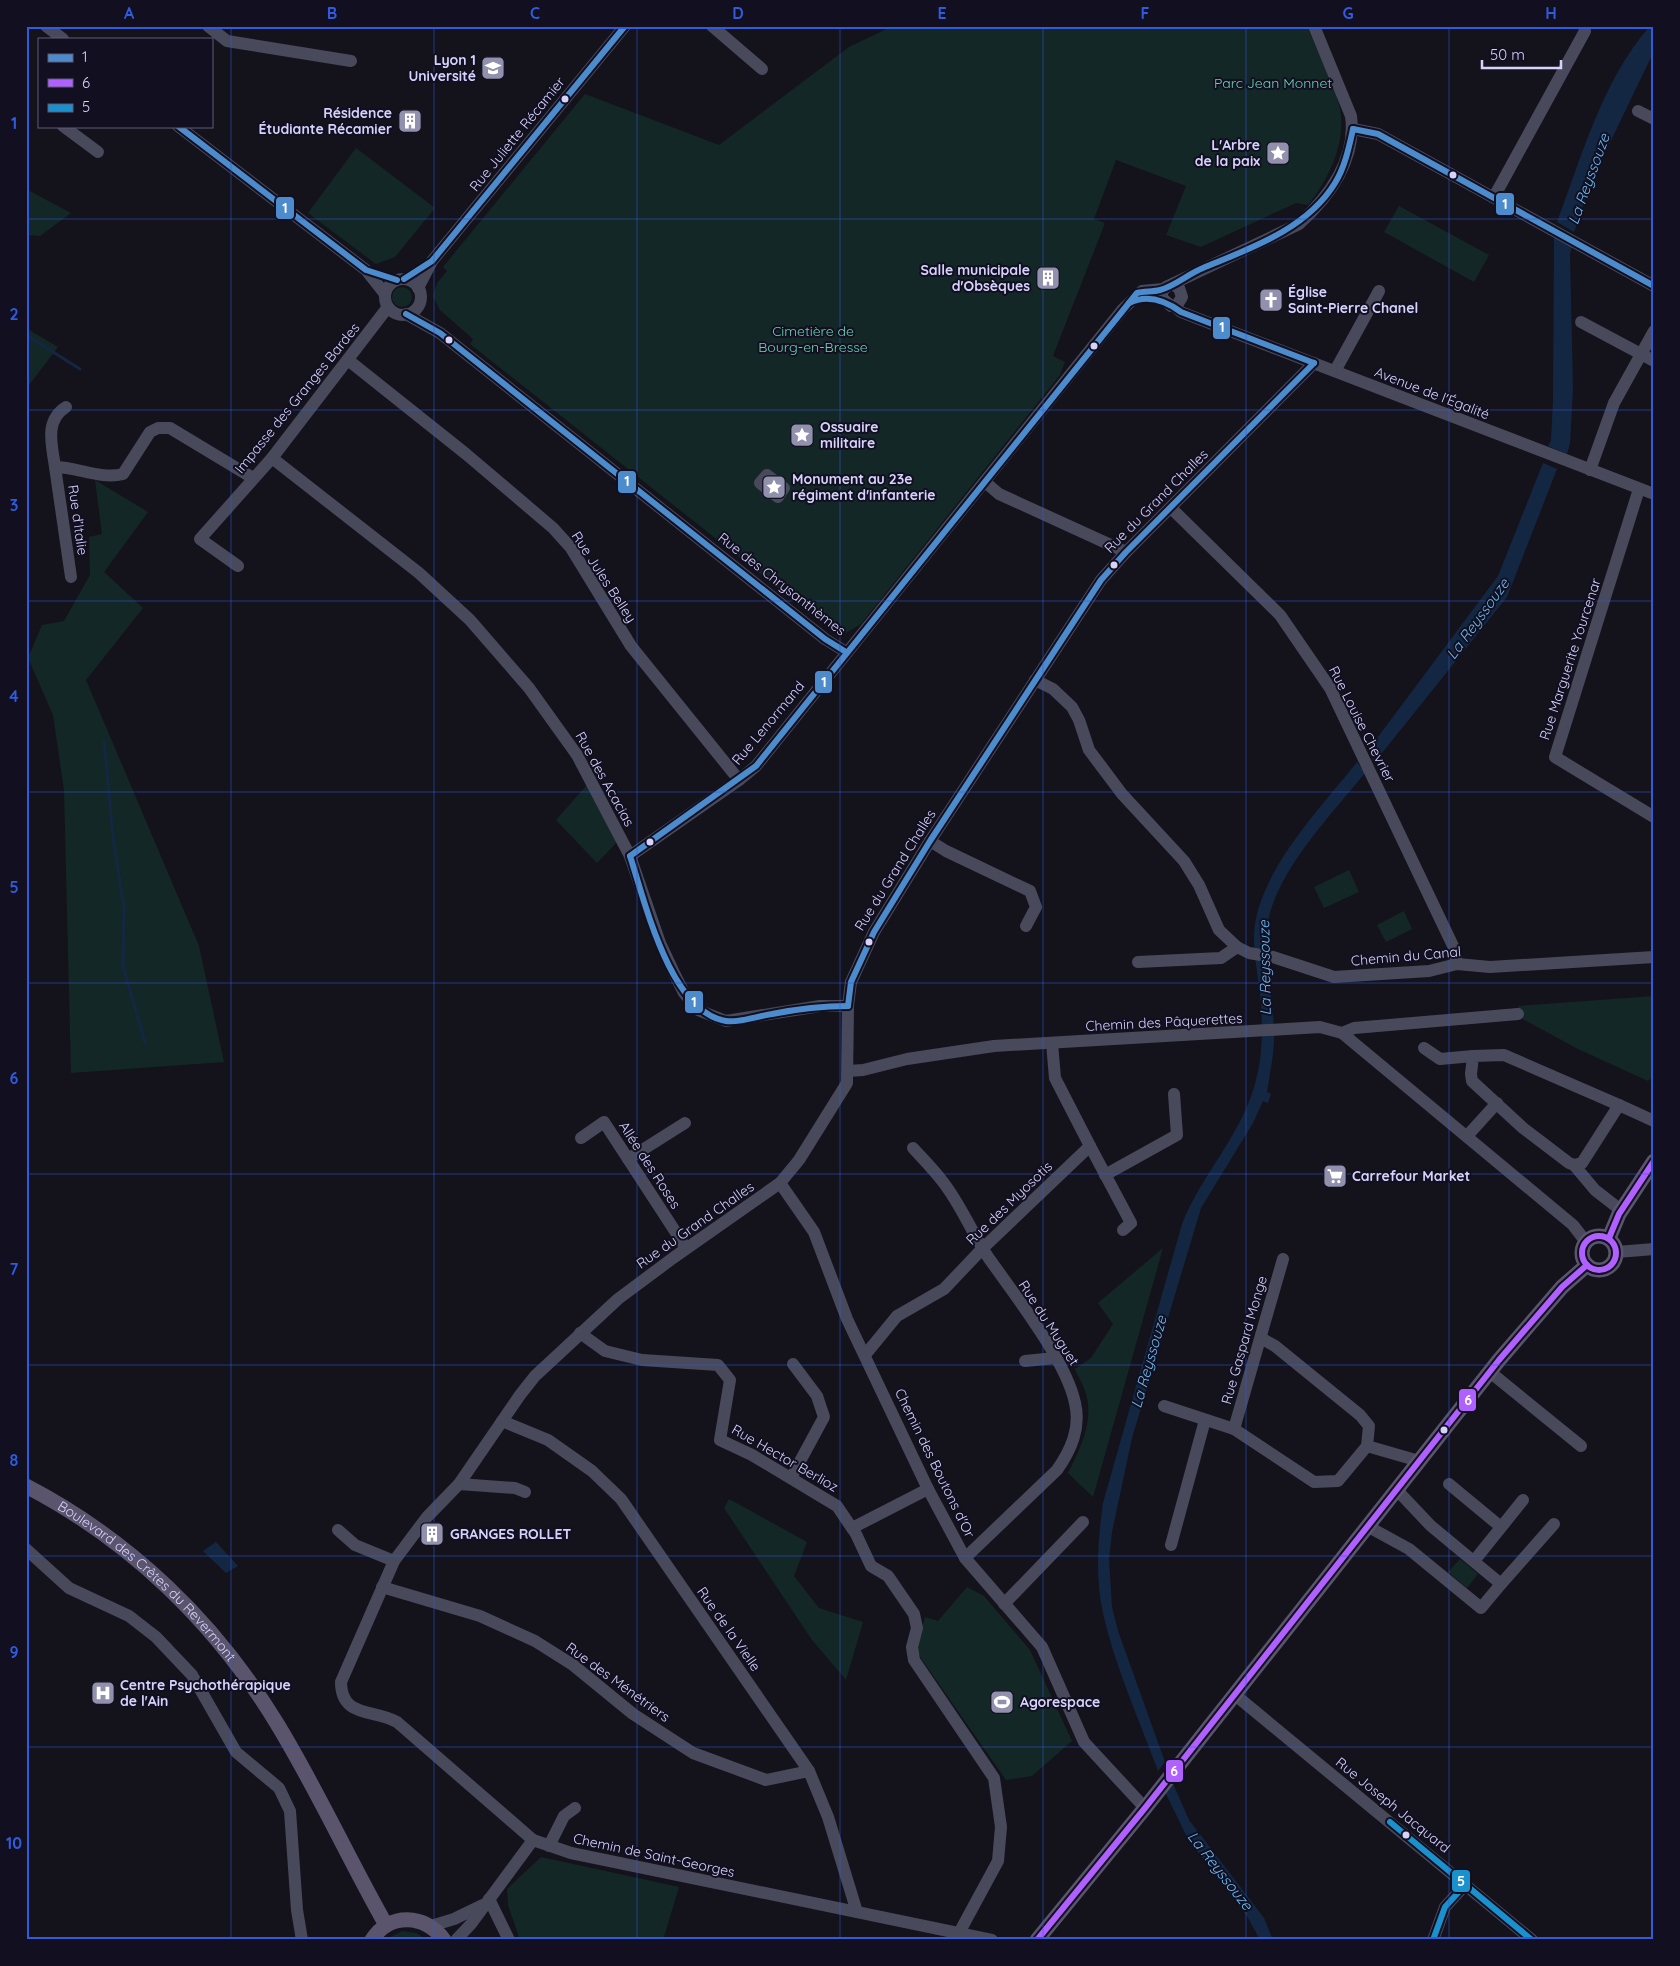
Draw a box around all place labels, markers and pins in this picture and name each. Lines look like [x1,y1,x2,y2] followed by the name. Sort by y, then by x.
[408,51,476,85] place label: Lyon 1 Université
[480,55,506,81] school or university icon: Lyon 1 Université
[560,94,570,104] unlabelled marker
[259,104,392,138] place label: Résidence Étudiante Récamier
[397,108,423,134] building icon: Résidence Étudiante Récamier
[1195,136,1260,170] place label: L'Arbre de la paix
[1265,140,1291,166] place icon: L'Arbre de la paix
[1448,170,1458,180] unlabelled marker
[920,261,1030,295] place label: Salle municipale d'Obsèques
[1035,265,1061,291] building icon: Salle municipale d'Obsèques
[1288,283,1418,317] place label: Église Saint-Pierre Chanel
[1258,287,1284,313] church icon: Église Saint-Pierre Chanel
[444,335,454,345] unlabelled marker
[1089,341,1099,351] unlabelled marker
[820,418,878,452] place label: Ossuaire militaire
[789,422,815,448] place icon: Ossuaire militaire
[792,470,936,504] place label: Monument au 23e régiment d'infanterie
[761,474,787,500] place icon: Monument au 23e régiment d'infanterie
[1109,560,1119,570] unlabelled marker
[645,837,655,847] unlabelled marker
[864,937,874,947] unlabelled marker
[1322,1163,1348,1189] supermarket icon: Carrefour Market
[1352,1167,1471,1185] place label: Carrefour Market
[1439,1425,1449,1435] unlabelled marker
[419,1521,445,1547] building icon: GRANGES ROLLET
[450,1525,571,1543] place label: GRANGES ROLLET
[120,1676,291,1710] place label: Centre Psychothérapique de l'Ain
[90,1680,116,1706] hospital icon: Centre Psychothérapique de l'Ain
[989,1689,1015,1715] sports icon: Agorespace
[1020,1693,1100,1711] place label: Agorespace
[1401,1830,1411,1840] unlabelled marker

